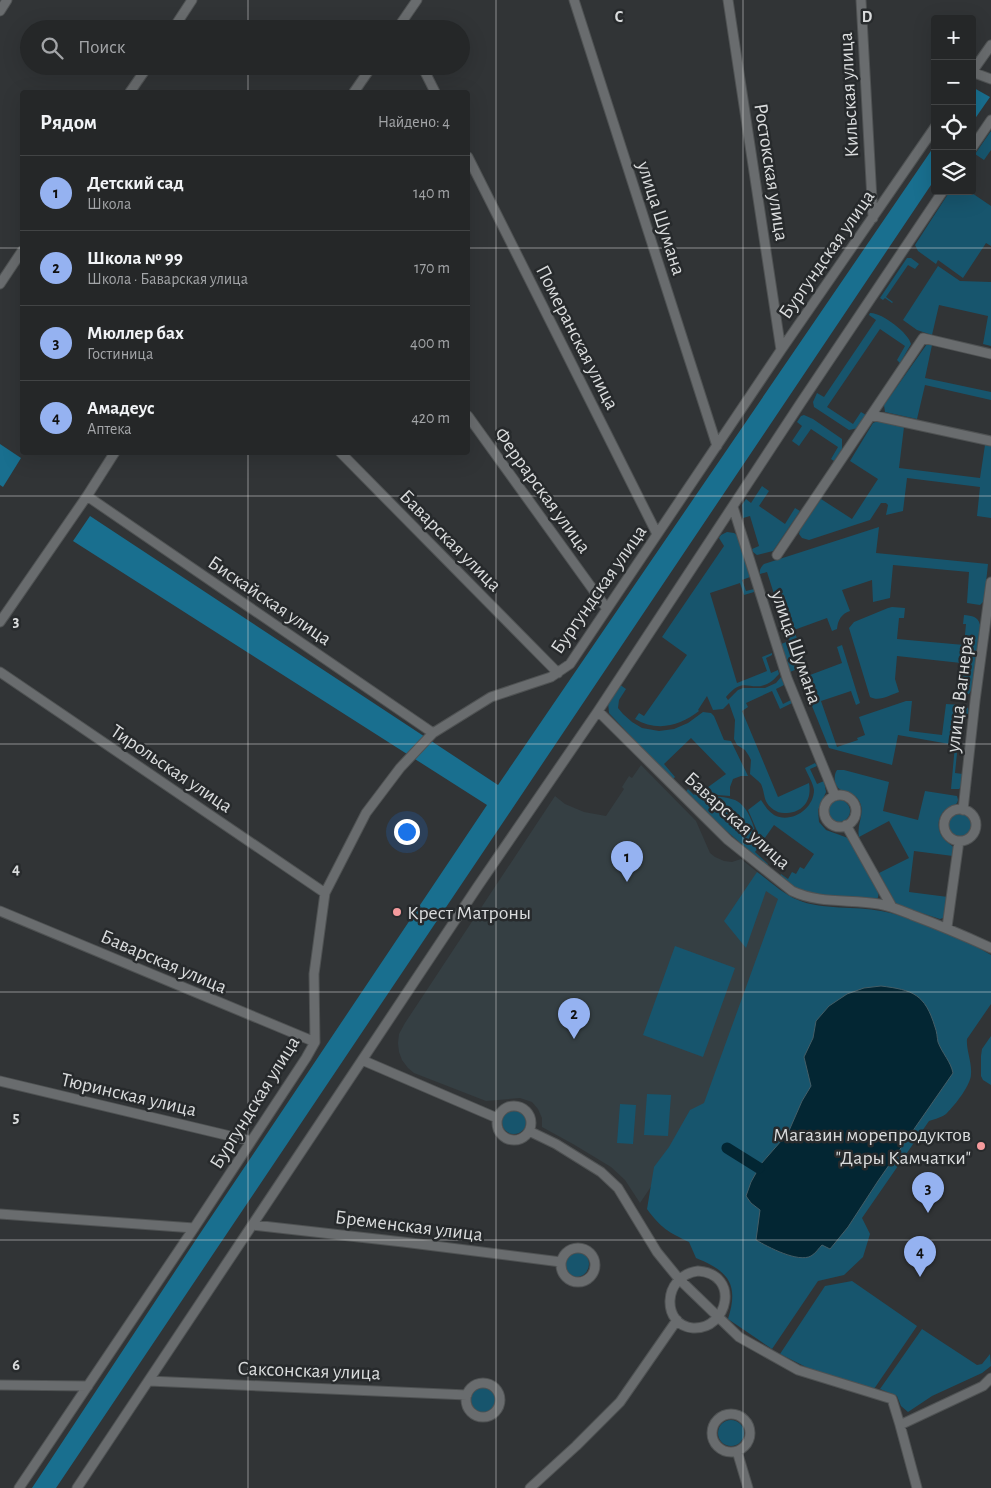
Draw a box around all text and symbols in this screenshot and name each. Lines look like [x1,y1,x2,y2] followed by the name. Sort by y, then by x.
[615,9,624,25] text: C
[862,9,873,25] text: D
[931,15,976,195] map controls
[931,15,976,60] button: +
[20,20,470,75] search box
[836,32,862,158] street label: Кильская улица
[38,34,66,62] icon: search
[78,38,125,57] text: Поиск
[931,60,976,105] button: −
[750,102,792,242] street label: Ростокская улица
[931,105,976,150] button: locate
[40,112,97,133] text: Рядом
[378,114,450,130] text: Найдено: 4
[931,150,976,195] button: layers
[633,158,689,278] street label: улица Шумана
[87,174,184,193] text: Детский сад
[53,185,59,201] text: 1
[413,185,450,201] text: 140 m
[775,187,879,323] street label: Бургундская улица
[87,196,131,212] text: Школа
[87,249,183,268] text: Школа № 99
[52,260,60,276] text: 2
[414,260,450,276] text: 170 m
[532,262,622,413] street label: Померанская улица
[87,271,248,287] text: Школа · Баварская улица
[87,324,184,343] text: Мюллер бах
[53,335,59,351] text: 3
[410,335,450,351] text: 400 m
[87,346,153,362] text: Гостиница
[87,399,155,418] text: Амадеус
[52,410,60,426] text: 4
[411,410,450,426] text: 420 m
[87,421,132,437] text: Аптека
[490,424,594,557] street label: Феррарская улица
[396,486,505,595] street label: Баварская улица
[547,522,651,658] street label: Бургундская улица
[204,552,335,649] street label: Бискайская улица
[767,587,825,707] street label: улица Шумана
[13,613,20,629] text: 3
[943,635,977,755] street label: улица Вагнера
[107,721,236,817] street label: Тирольская улица
[681,768,794,873] street label: Баварская улица
[394,819,420,845] your location
[611,841,643,882] pin: 1
[12,861,20,877] text: 4
[407,903,531,923] place label: Крест Матроны
[391,906,403,918] marker: Крест Матроны
[98,926,230,997] street label: Баварская улица
[558,998,590,1039] pin: 2
[206,1033,304,1172] street label: Бургундская улица
[59,1070,198,1120] street label: Тюринская улица
[13,1109,20,1125] text: 5
[773,1125,971,1168] place label: Магазин морепродуктов "Дары Камчатки"
[975,1140,987,1152] marker: Магазин морепродуктов "Дары Камчатки"
[912,1172,944,1213] pin: 3
[334,1207,484,1245] street label: Бременская улица
[904,1236,936,1277] pin: 4
[12,1357,20,1373] text: 6
[237,1359,381,1383] street label: Саксонская улица

